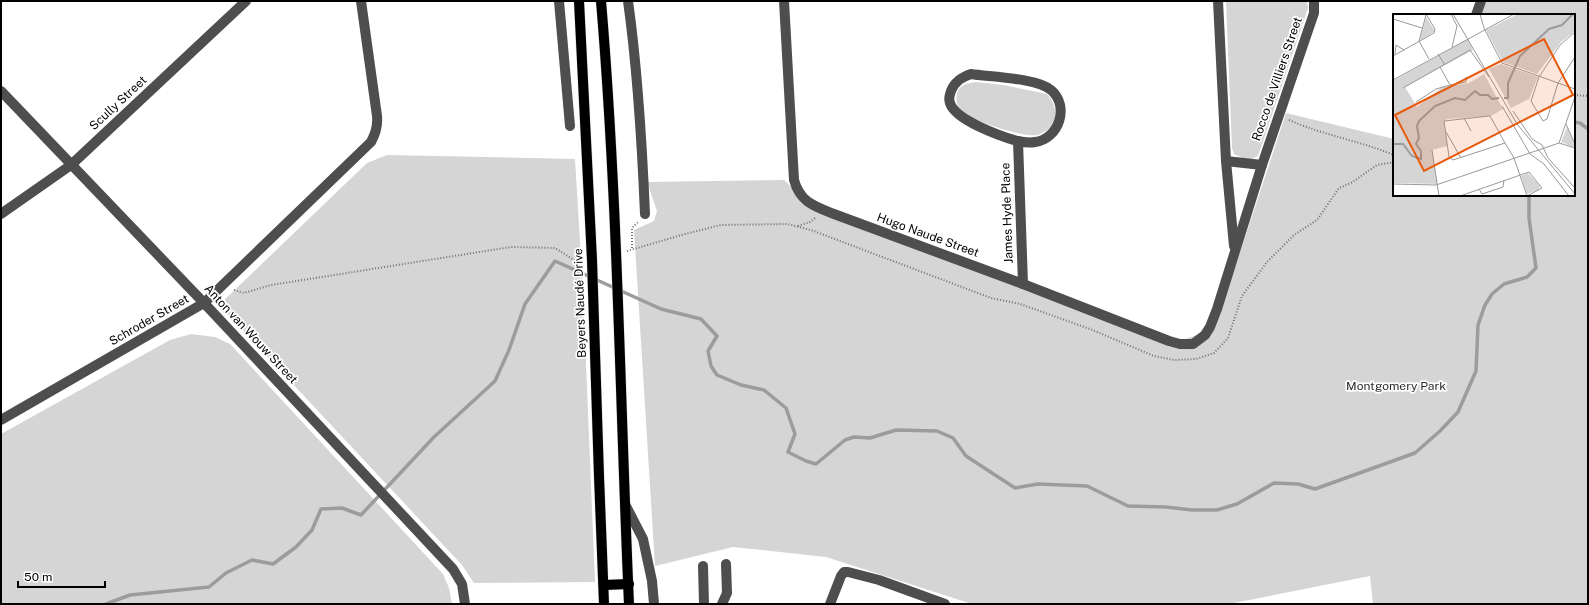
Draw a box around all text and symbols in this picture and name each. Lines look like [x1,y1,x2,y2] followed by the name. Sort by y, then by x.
[1393,14,1575,196] inset map
[1249,15,1305,143] street label: Rocco de Villiers Street
[87,73,150,133] street label: Scully Street
[998,162,1016,264] street label: James Hyde Place
[875,210,981,260] street label: Hugo Naude Street
[571,248,589,358] street label: Beyers Naudé Drive
[201,282,301,387] street label: Anton van Wouw Street
[107,291,191,348] street label: Schroder Street
[1346,379,1446,393] park label: Montgomery Park
[18,563,105,589] scale bar
[24,570,52,584] text: 50 m

